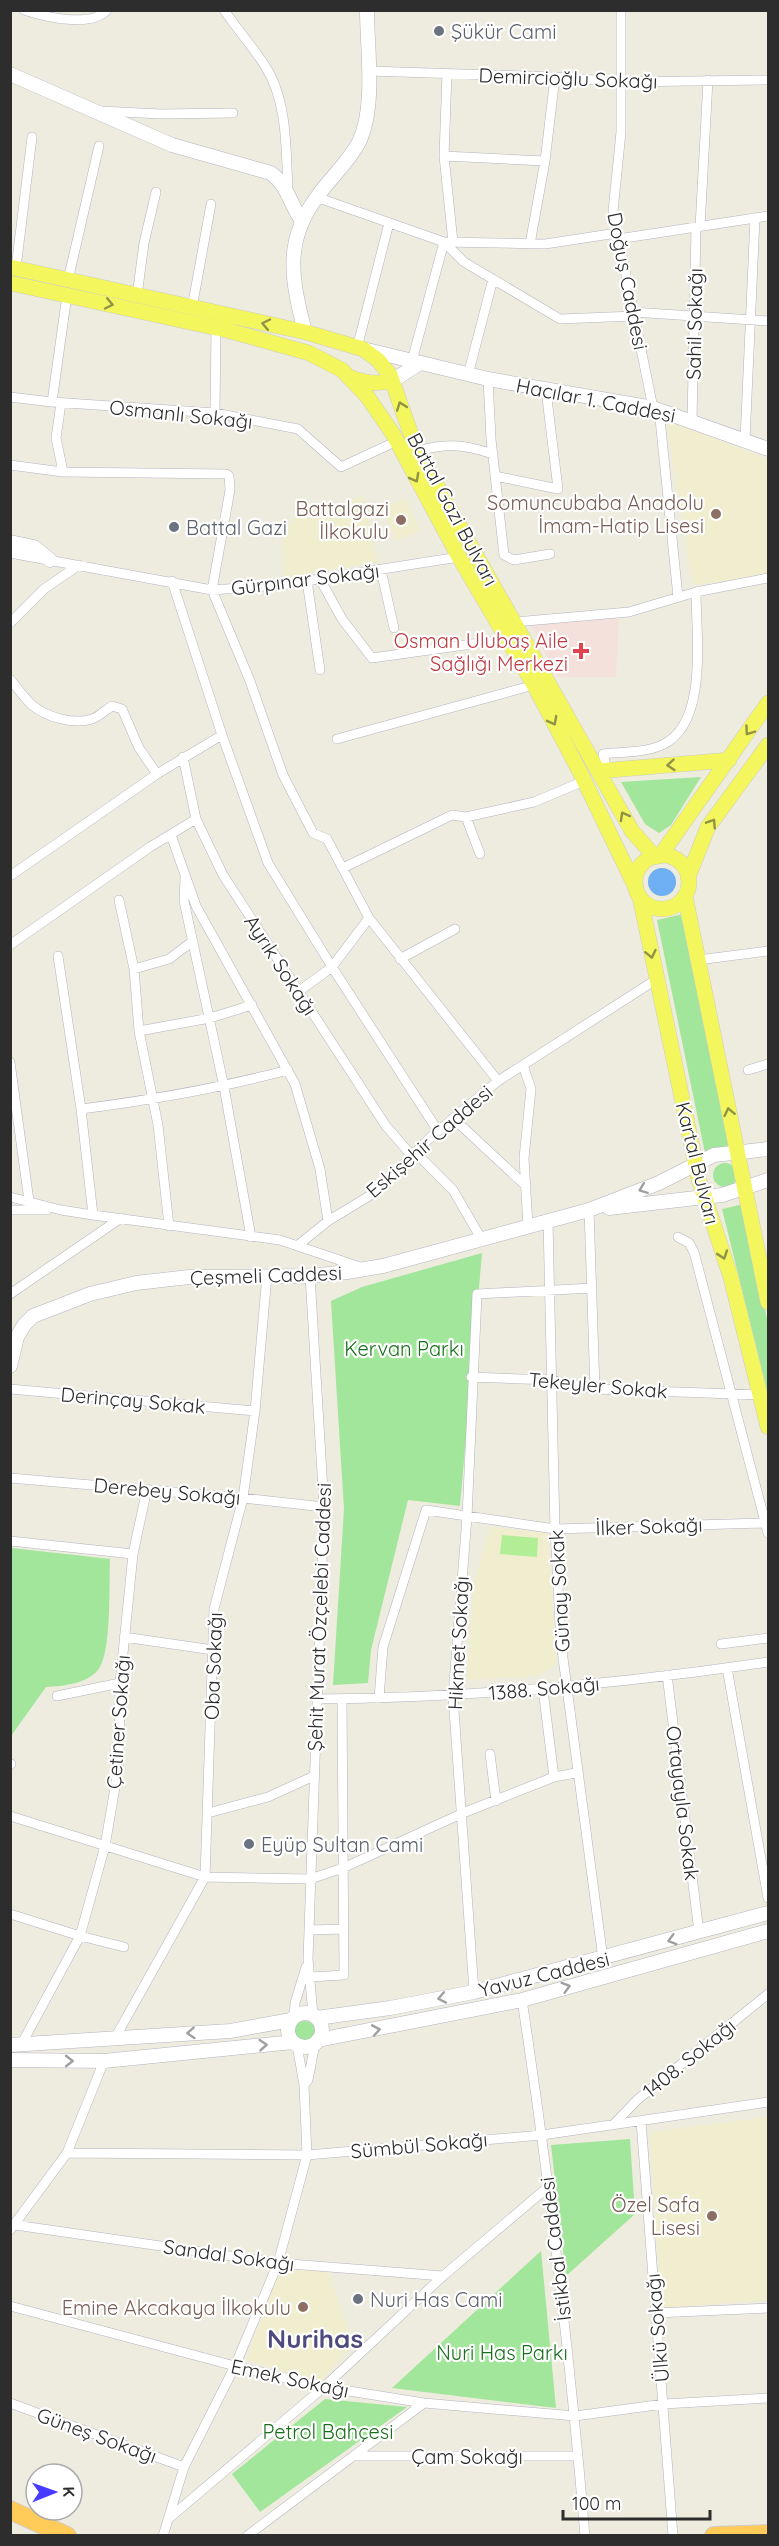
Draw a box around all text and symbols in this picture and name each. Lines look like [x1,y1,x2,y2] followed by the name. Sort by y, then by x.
[451,19,556,44] place label: Şükür Cami
[432,24,446,38] marker: Şükür Cami
[478,62,658,94] street label: Demircioğlu Sokağı
[602,210,654,352] street label: Doğuş Caddesi
[681,268,707,380] street label: Sahil Sokağı
[103,297,113,310] one-way arrow
[261,318,271,331] one-way arrow
[514,372,678,428] street label: Hacılar 1. Caddesi
[108,394,254,434] street label: Osmanlı Sokağı
[396,401,409,412] one-way arrow
[402,428,504,590] street label: Battal Gazi Bulvarı
[408,472,419,482] one-way arrow
[487,490,704,538] place label: Somuncubaba Anadolu İmam-Hatip Lisesi
[295,496,389,544] place label: Battalgazi İlkokulu
[709,507,723,521] marker: Somuncubaba Anadolu İmam-Hatip Lisesi
[394,513,408,527] marker: Battalgazi İlkokulu
[186,515,287,540] place label: Battal Gazi
[167,520,181,534] marker: Battal Gazi
[230,558,380,600] street label: Gürpınar Sokağı
[394,628,568,676] place label: Osman Ulubaş Aile Sağlığı Merkezi
[572,642,590,660] marker: Osman Ulubaş Aile Sağlığı Merkezi
[546,714,557,725] one-way arrow
[745,725,756,736] one-way arrow
[666,758,675,771] one-way arrow
[620,812,631,822] one-way arrow
[704,819,715,830] one-way arrow
[239,910,323,1020] street label: Ayrık Sokağı
[644,949,657,959] one-way arrow
[361,1079,497,1203] street label: Eskişehir Caddesi
[671,1099,725,1227] street label: Kartal Bulvarı
[723,1107,736,1117] one-way arrow
[638,1182,649,1195] one-way arrow
[716,1249,729,1260] one-way arrow
[190,1260,342,1290] street label: Çeşmeli Caddesi
[344,1336,464,1361] park label: Kervan Parkı
[527,1366,669,1404] street label: Tekeyler Sokak
[59,1381,207,1419] street label: Derinçay Sokak
[93,1472,241,1510] street label: Derebey Sokağı
[302,1482,336,1752] street label: Şehit Murat Özçelebi Caddesi
[595,1512,703,1540] street label: İlker Sokağı
[543,1529,575,1653] street label: Günay Sokak
[442,1575,474,1711] street label: Hikmet Sokağı
[199,1612,227,1720] street label: Oba Sokağı
[101,1654,135,1790] street label: Çetiner Sokağı
[487,1671,601,1705] street label: 1388. Sokağı
[661,1724,705,1882] street label: Ortayayla Sokak
[261,1832,423,1857] place label: Eyüp Sultan Cami
[242,1837,256,1851] marker: Eyüp Sultan Cami
[667,1932,677,1945] one-way arrow
[476,1946,612,2002] street label: Yavuz Caddesi
[561,1982,571,1995] one-way arrow
[437,1991,447,2004] one-way arrow
[638,2013,740,2103] street label: 1408. Sokağı
[371,2024,381,2037] one-way arrow
[187,2027,196,2040] one-way arrow
[259,2038,268,2051] one-way arrow
[64,2055,73,2067] one-way arrow
[350,2127,488,2163] street label: Sümbül Sokağı
[534,2176,576,2322] street label: İstikbal Caddesi
[611,2192,700,2240] place label: Özel Safa Lisesi
[705,2209,719,2223] marker: Özel Safa Lisesi
[162,2233,296,2277] street label: Sandal Sokağı
[640,2273,674,2383] street label: Ülkü Sokağı
[370,2287,502,2312] place label: Nuri Has Cami
[351,2292,365,2306] marker: Nuri Has Cami
[62,2295,291,2320] place label: Emine Akcakaya İlkokulu
[296,2300,310,2314] marker: Emine Akcakaya İlkokulu
[267,2322,363,2355] district label: Nurihas
[436,2340,568,2365] park label: Nuri Has Parkı
[229,2353,351,2403] street label: Emek Sokağı
[34,2402,160,2468] street label: Güneş Sokağı
[262,2419,394,2444] park label: Petrol Bahçesi
[411,2444,523,2469] street label: Çam Sokağı
[24,2462,84,2522] north arrow
[563,2483,710,2521] scale bar
[59,2486,79,2497] text: K
[572,2492,621,2515] text: 100 m

